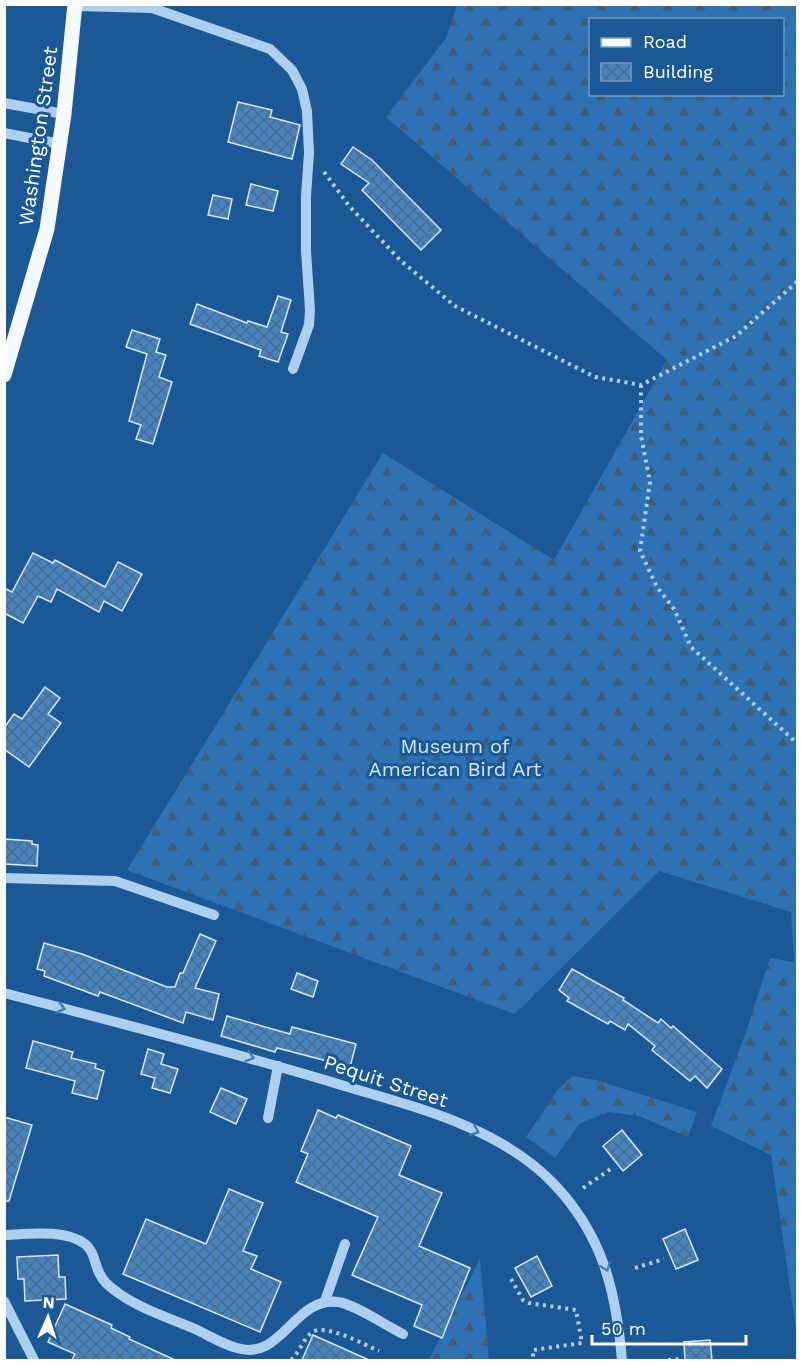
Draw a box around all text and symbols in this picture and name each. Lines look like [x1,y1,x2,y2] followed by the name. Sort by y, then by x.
[589,18,784,96] legend
[643,31,687,52] text: Road
[14,44,63,227] street label: Washington Street
[643,61,713,82] text: Building
[369,734,542,781] park label: Museum of American Bird Art
[56,1000,66,1013] one-way arrow
[244,1050,255,1062] one-way arrow
[321,1050,452,1113] street label: Pequit Street
[468,1124,479,1136] one-way arrow
[598,1262,611,1272] one-way arrow
[18,1287,78,1347] north arrow
[42,1293,55,1312] text: N
[592,1308,746,1346] scale bar
[601,1318,646,1339] text: 50 m

